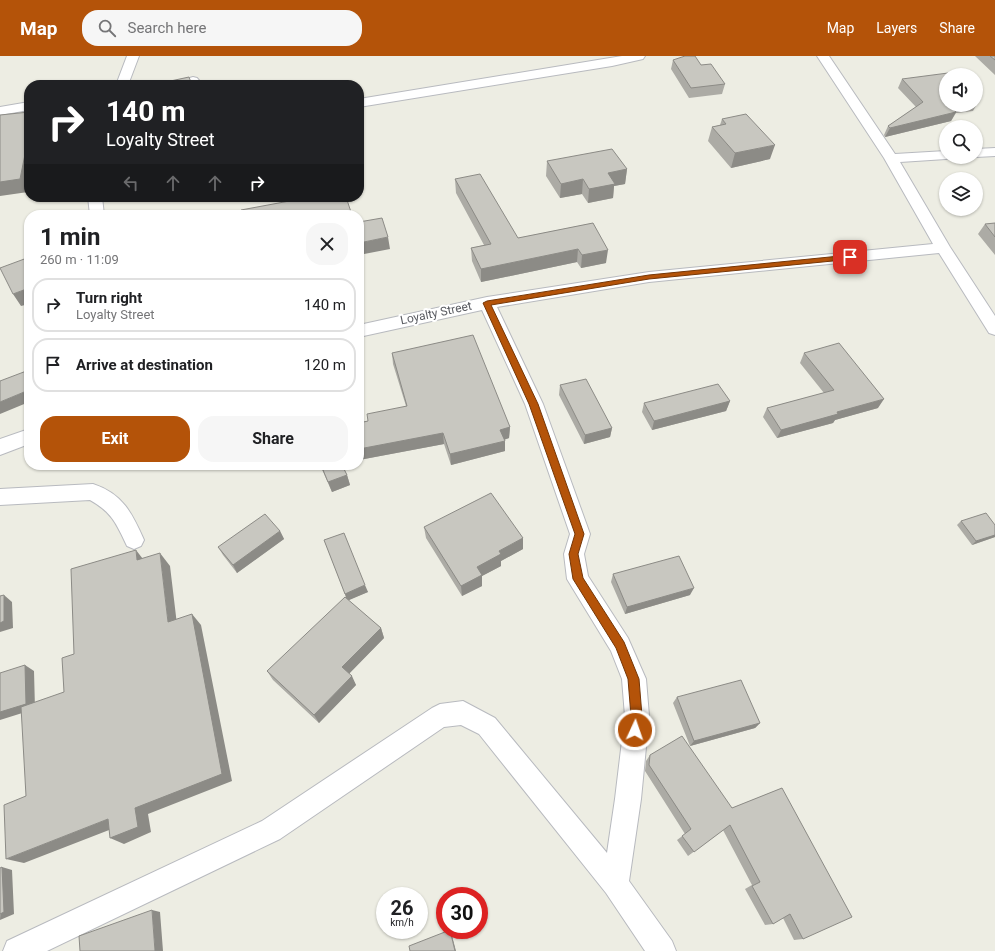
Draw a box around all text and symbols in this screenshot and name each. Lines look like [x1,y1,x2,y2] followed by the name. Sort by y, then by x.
[82,10,362,46] search box
[20,17,58,40] text: Map
[96,17,118,39] icon: search
[128,19,206,37] text: Search here
[827,20,854,36] text: Map
[876,20,917,36] text: Layers
[939,20,975,36] text: Share
[939,68,983,216] map controls
[939,68,983,112] button: sound
[106,95,185,128] text: 140 m
[40,96,92,148] icon: right
[939,120,983,164] button: search
[106,129,215,150] text: Loyalty Street
[120,172,142,194] icon: left
[162,172,184,194] icon: ahead
[204,172,226,194] icon: ahead
[246,172,268,194] icon: right
[939,172,983,216] button: layers
[40,223,100,251] text: 1 min
[306,223,348,265] button: close
[833,240,867,274] pin
[839,246,861,268] icon: arrive
[40,252,119,267] text: 260 m · 11:09
[76,289,142,307] text: Turn right
[42,294,64,316] icon: right
[304,296,346,314] text: 140 m
[399,299,473,327] street label: Loyalty Street
[76,307,155,322] text: Loyalty Street
[42,354,64,376] icon: arrive
[76,356,213,374] text: Arrive at destination
[304,356,346,374] text: 120 m
[40,416,190,462] button: Exit
[198,416,348,462] button: Share
[614,709,656,751] position arrow
[436,887,488,939] speed limit sign: 30
[391,896,413,920] text: 26
[390,917,414,928] text: km/h

